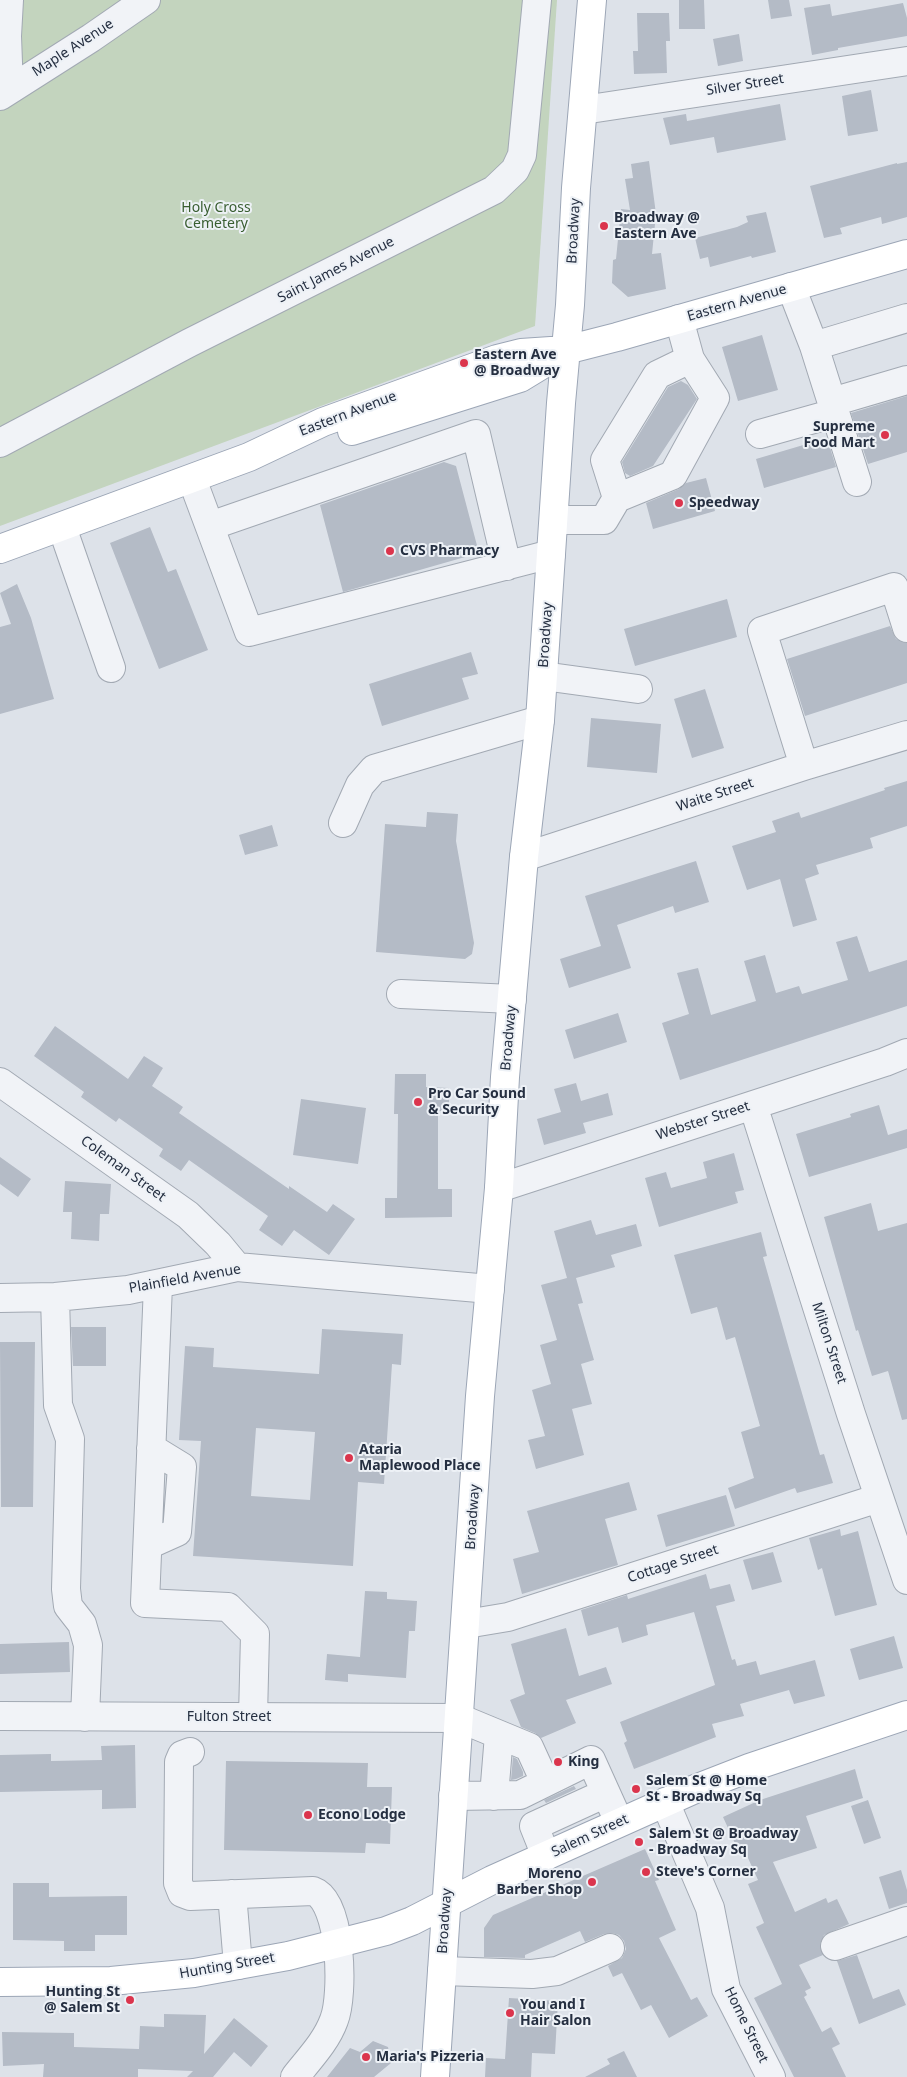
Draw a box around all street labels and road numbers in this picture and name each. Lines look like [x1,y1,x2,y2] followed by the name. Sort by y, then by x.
[29,16,117,80] street label: Maple Avenue
[705,71,785,99] street label: Silver Street
[564,198,584,264] street label: Broadway
[275,233,397,307] street label: Saint James Avenue
[685,281,789,325] street label: Eastern Avenue
[297,388,399,440] street label: Eastern Avenue
[535,602,557,668] street label: Broadway
[674,775,756,815] street label: Waite Street
[498,1005,520,1071] street label: Broadway
[654,1098,752,1144] street label: Webster Street
[77,1132,169,1206] street label: Coleman Street
[128,1261,242,1297] street label: Plainfield Avenue
[808,1300,850,1386] street label: Milton Street
[462,1484,484,1550] street label: Broadway
[625,1541,721,1587] street label: Cottage Street
[187,1709,271,1725] street label: Fulton Street
[549,1811,631,1861] street label: Salem Street
[434,1888,456,1954] street label: Broadway
[178,1949,276,1983] street label: Hunting Street
[720,1984,772,2066] street label: Home Street

